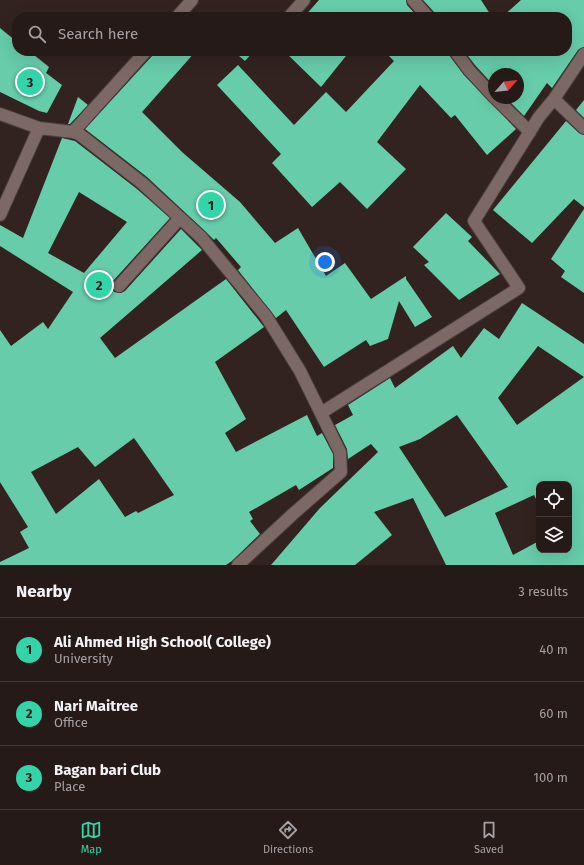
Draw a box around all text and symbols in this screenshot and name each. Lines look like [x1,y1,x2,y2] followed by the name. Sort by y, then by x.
[12,12,572,56] search box
[26,23,48,45] icon: search
[58,25,138,43] text: Search here
[17,67,43,97] pin: 3
[488,68,524,104] north arrow
[198,190,224,220] pin: 1
[315,252,335,272] your location
[86,270,112,300] pin: 2
[536,481,572,553] map controls
[536,481,572,517] button: locate
[536,517,572,553] button: layers
[16,581,71,602] text: Nearby
[518,584,568,599] text: 3 results
[54,633,271,651] text: Ali Ahmed High School( College)
[26,642,32,657] text: 1
[539,642,568,657] text: 40 m
[54,651,113,666] text: University
[54,697,138,715] text: Nari Maitree
[26,706,32,721] text: 2
[539,706,568,721] text: 60 m
[54,715,88,730] text: Office
[54,761,161,779] text: Bagan bari Club
[26,770,32,785] text: 3
[533,770,568,785] text: 100 m
[54,779,85,794] text: Place
[80,819,102,856] tab: Map
[263,819,313,856] tab: Directions
[474,819,504,856] tab: Saved

